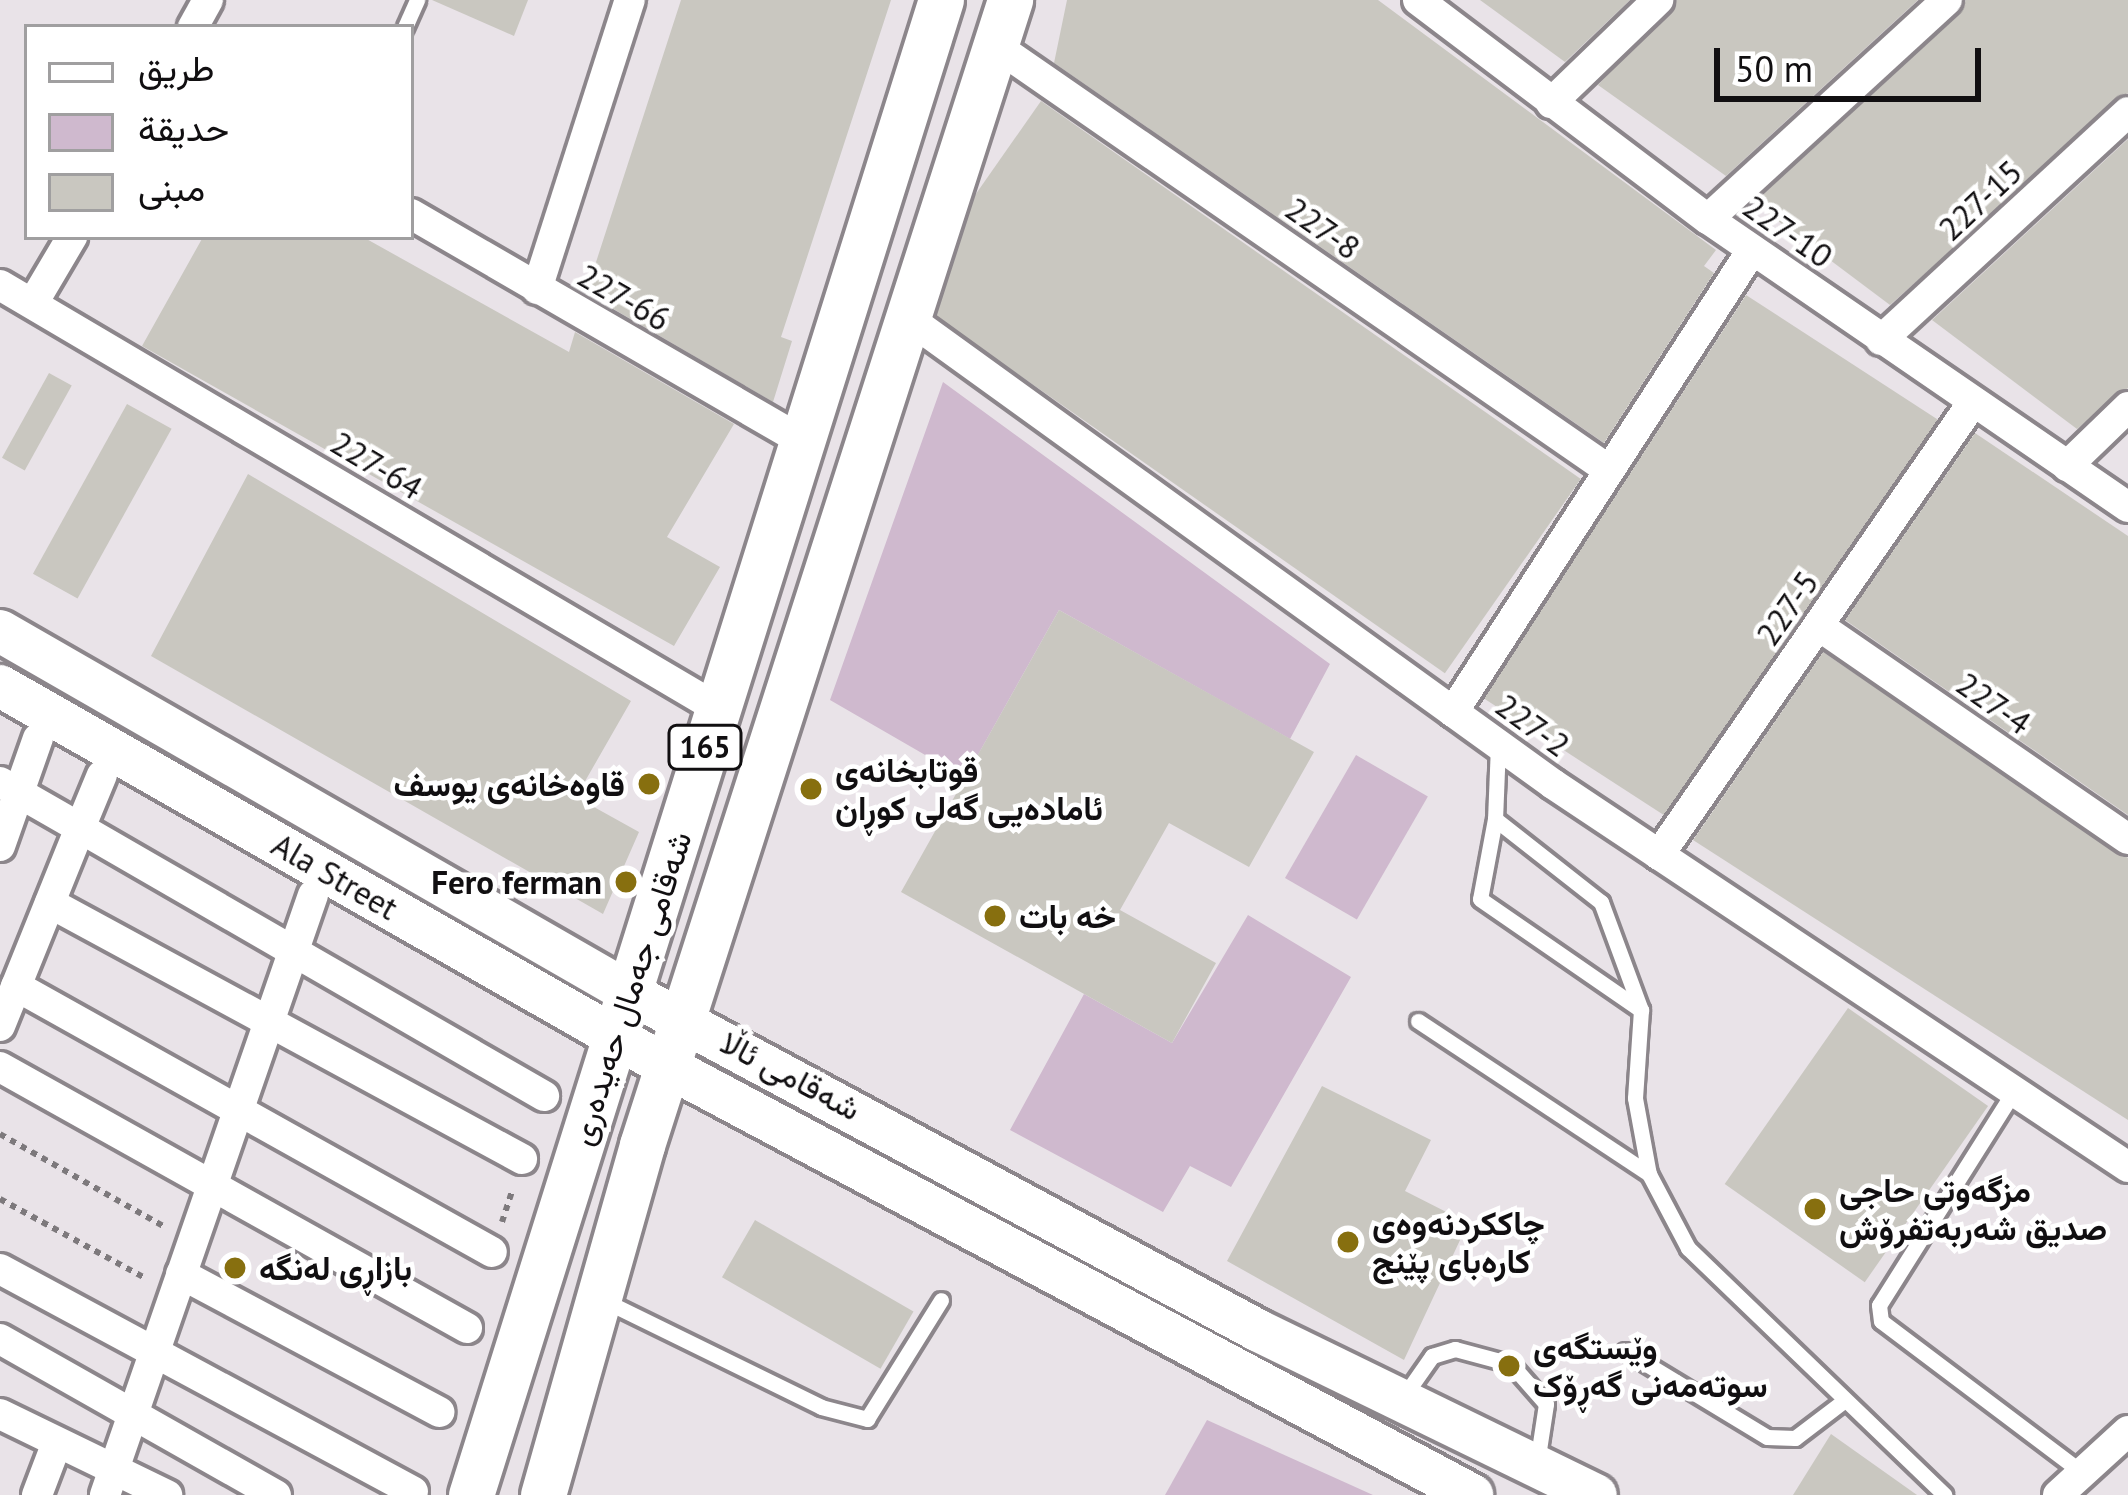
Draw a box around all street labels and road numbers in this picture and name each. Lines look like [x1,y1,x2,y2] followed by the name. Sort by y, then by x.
[1930,152,2030,248] street label: 227-15
[1736,186,1840,276] street label: 227-10
[1278,188,1368,268] street label: 227-8
[571,255,677,339] street label: 227-66
[324,422,430,508] street label: 227-64
[1747,563,1827,653] street label: 227-5
[1949,663,2039,743] street label: 227-4
[1488,685,1578,765] street label: 227-2
[666,723,744,771] road number: 165
[265,824,405,928] street label: Ala Street
[561,826,699,1150] street label: شەقامی جەمال حەیدەری
[714,1022,868,1128] street label: شه‌قامی ئاڵا

